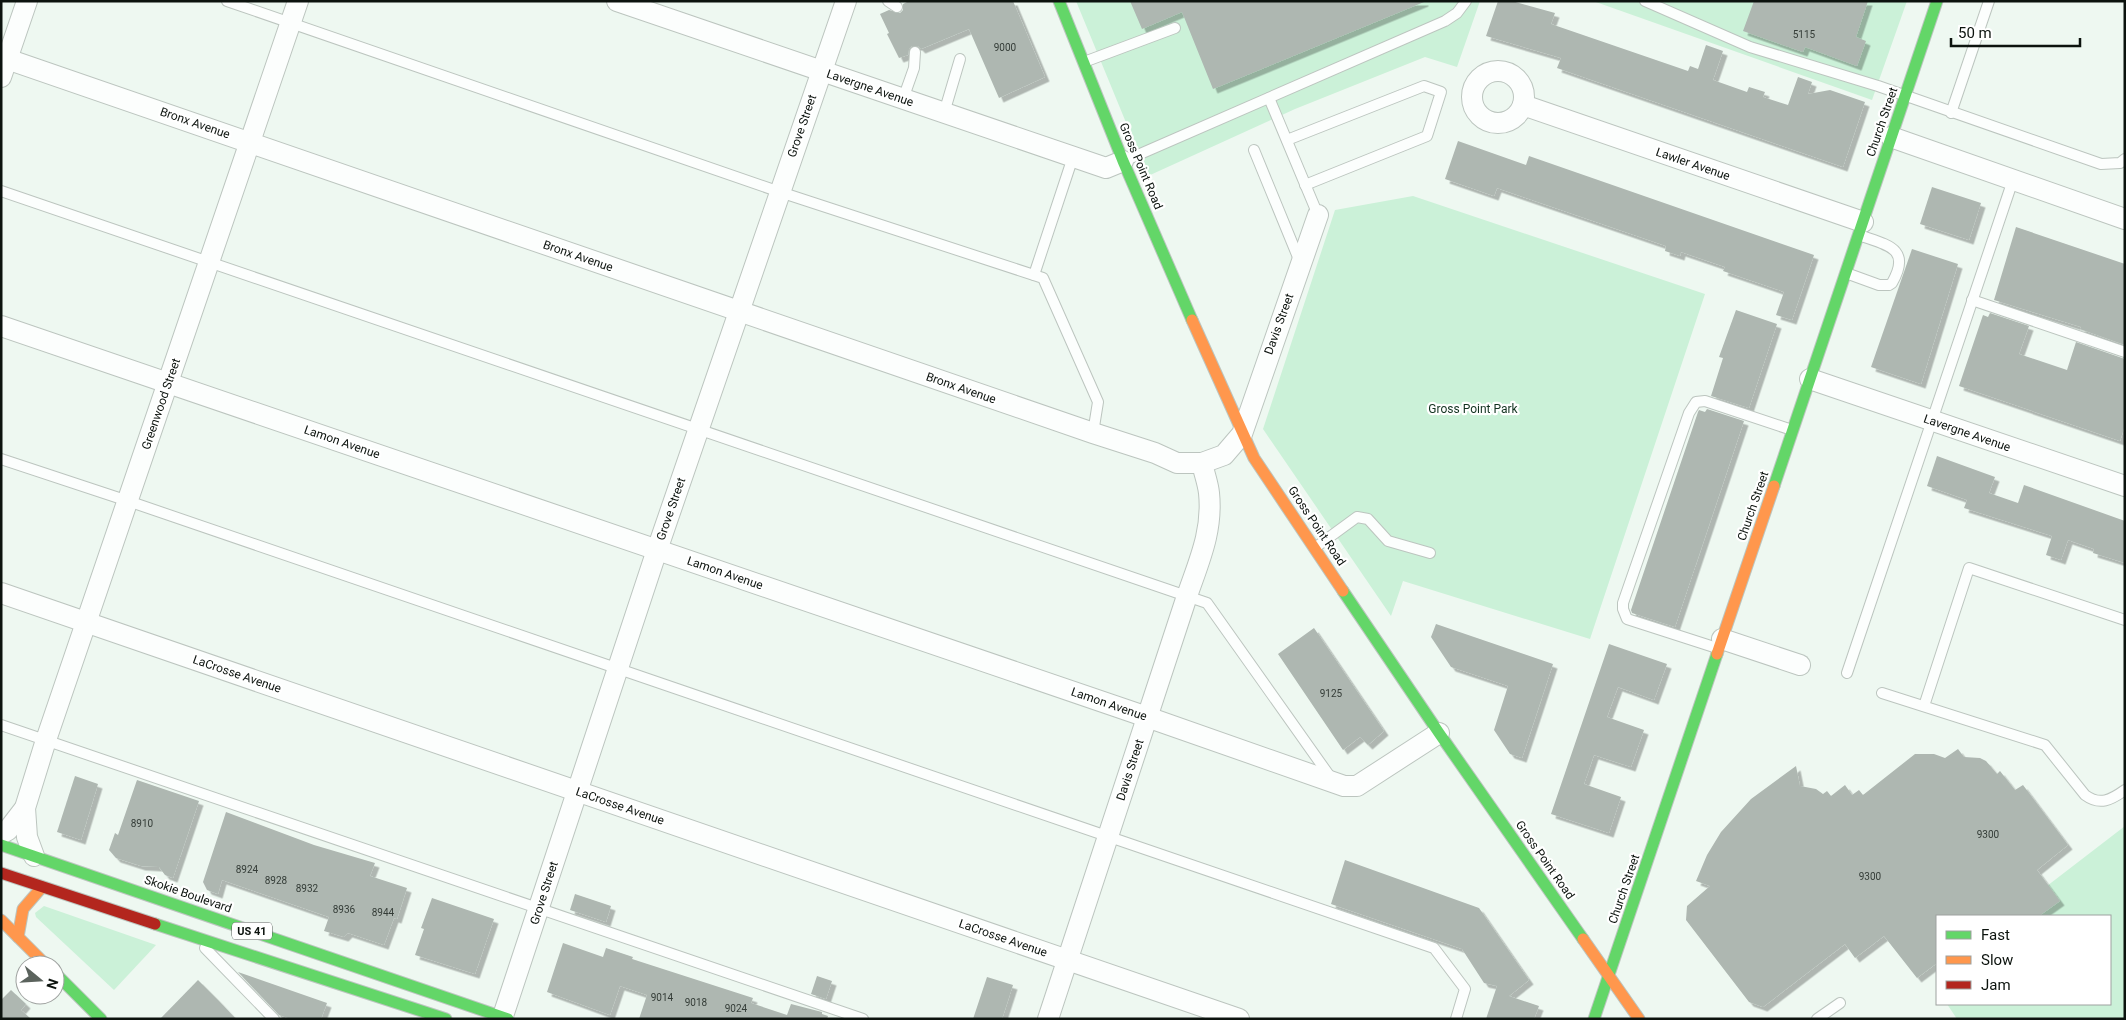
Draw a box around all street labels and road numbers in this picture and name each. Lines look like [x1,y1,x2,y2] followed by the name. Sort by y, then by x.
[825,67,915,109] street label: Lavergne Avenue
[1864,85,1900,159] street label: Church Street
[785,93,819,159] street label: Grove Street
[158,104,232,142] street label: Bronx Avenue
[1116,121,1166,211] street label: Gross Point Road
[1654,145,1732,183] street label: Lawler Avenue
[541,237,615,275] street label: Bronx Avenue
[1261,292,1297,356] street label: Davis Street
[139,356,183,451] street label: Greenwood Street
[924,369,998,407] street label: Bronx Avenue
[1922,412,2012,454] street label: Lavergne Avenue
[302,422,382,462] street label: Lamon Avenue
[1735,469,1771,543] street label: Church Street
[654,476,688,542] street label: Grove Street
[1285,484,1349,568] street label: Gross Point Road
[685,553,765,593] street label: Lamon Avenue
[191,652,283,696] street label: LaCrosse Avenue
[1069,684,1149,724] street label: Lamon Avenue
[1113,737,1147,803] street label: Davis Street
[574,784,666,828] street label: LaCrosse Avenue
[1513,818,1577,902] street label: Gross Point Road
[1606,852,1642,926] street label: Church Street
[527,860,561,926] street label: Grove Street
[142,872,234,916] street label: Skokie Boulevard
[957,916,1049,960] street label: LaCrosse Avenue
[232,922,272,939] road number: US 41

